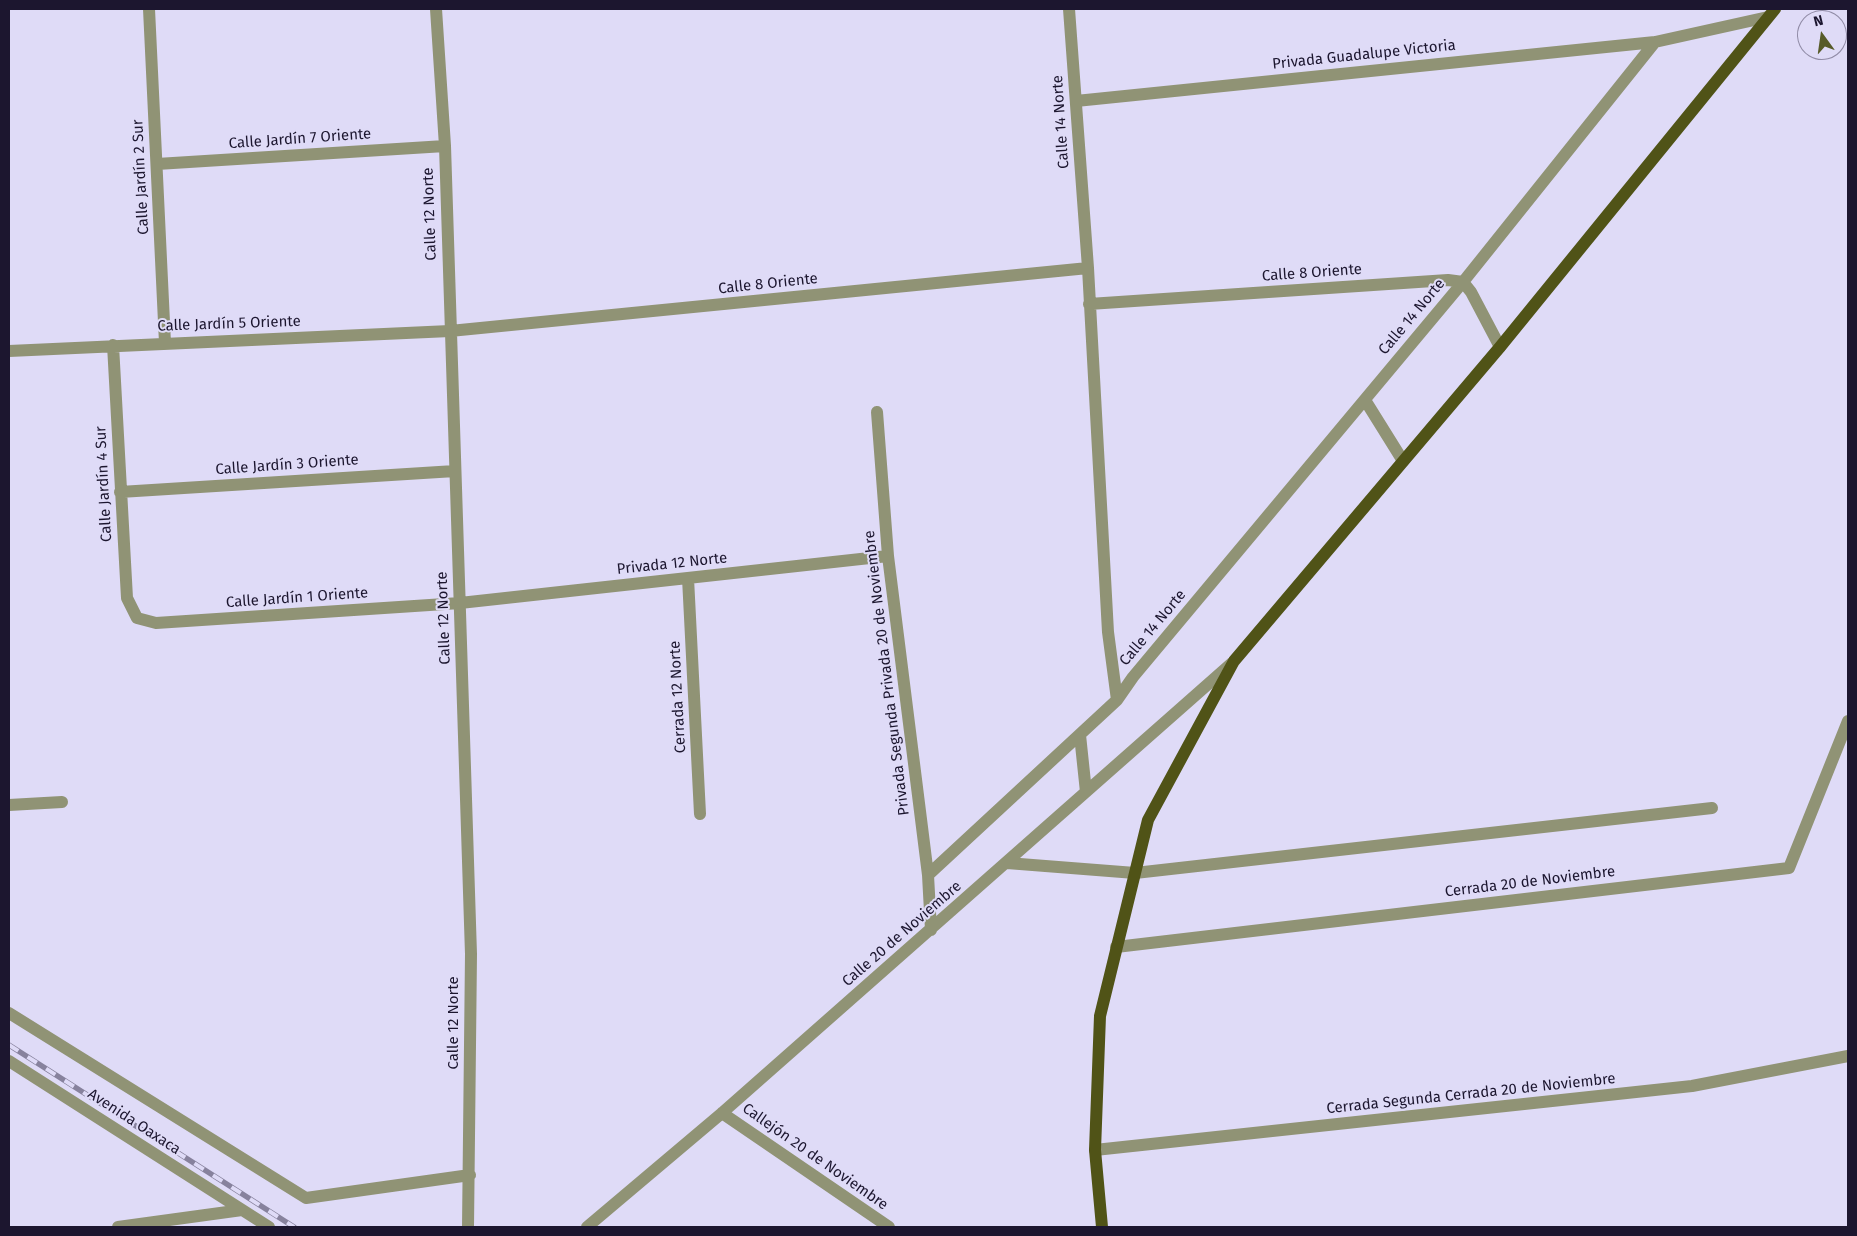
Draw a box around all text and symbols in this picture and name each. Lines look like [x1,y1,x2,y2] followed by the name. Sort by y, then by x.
[1797,10,1847,60] north arrow
[1812,12,1825,30] text: N
[1271,36,1457,74] street label: Privada Guadalupe Victoria
[1049,75,1073,169] street label: Calle 14 Norte
[129,119,153,235] street label: Calle Jardín 2 Sur
[228,125,372,153] street label: Calle Jardín 7 Oriente
[419,167,441,261] street label: Calle 12 Norte
[1261,261,1363,285] street label: Calle 8 Oriente
[717,270,819,298] street label: Calle 8 Oriente
[1375,275,1449,359] street label: Calle 14 Norte
[157,313,301,335] street label: Calle Jardín 5 Oriente
[92,426,116,542] street label: Calle Jardín 4 Sur
[215,451,359,479] street label: Calle Jardín 3 Oriente
[861,529,913,817] street label: Privada Segunda Privada 20 de Noviembre
[616,549,728,579] street label: Privada 12 Norte
[433,571,455,665] street label: Calle 12 Norte
[225,584,369,612] street label: Calle Jardín 1 Oriente
[1116,586,1190,670] street label: Calle 14 Norte
[666,640,690,754] street label: Cerrada 12 Norte
[1444,863,1616,901] street label: Cerrada 20 de Noviembre
[839,877,965,991] street label: Calle 20 de Noviembre
[445,976,463,1070] street label: Calle 12 Norte
[1325,1070,1617,1118] street label: Cerrada Segunda Cerrada 20 de Noviembre
[84,1085,184,1159] street label: Avenida Oaxaca
[739,1100,891,1214] street label: Callejón 20 de Noviembre

